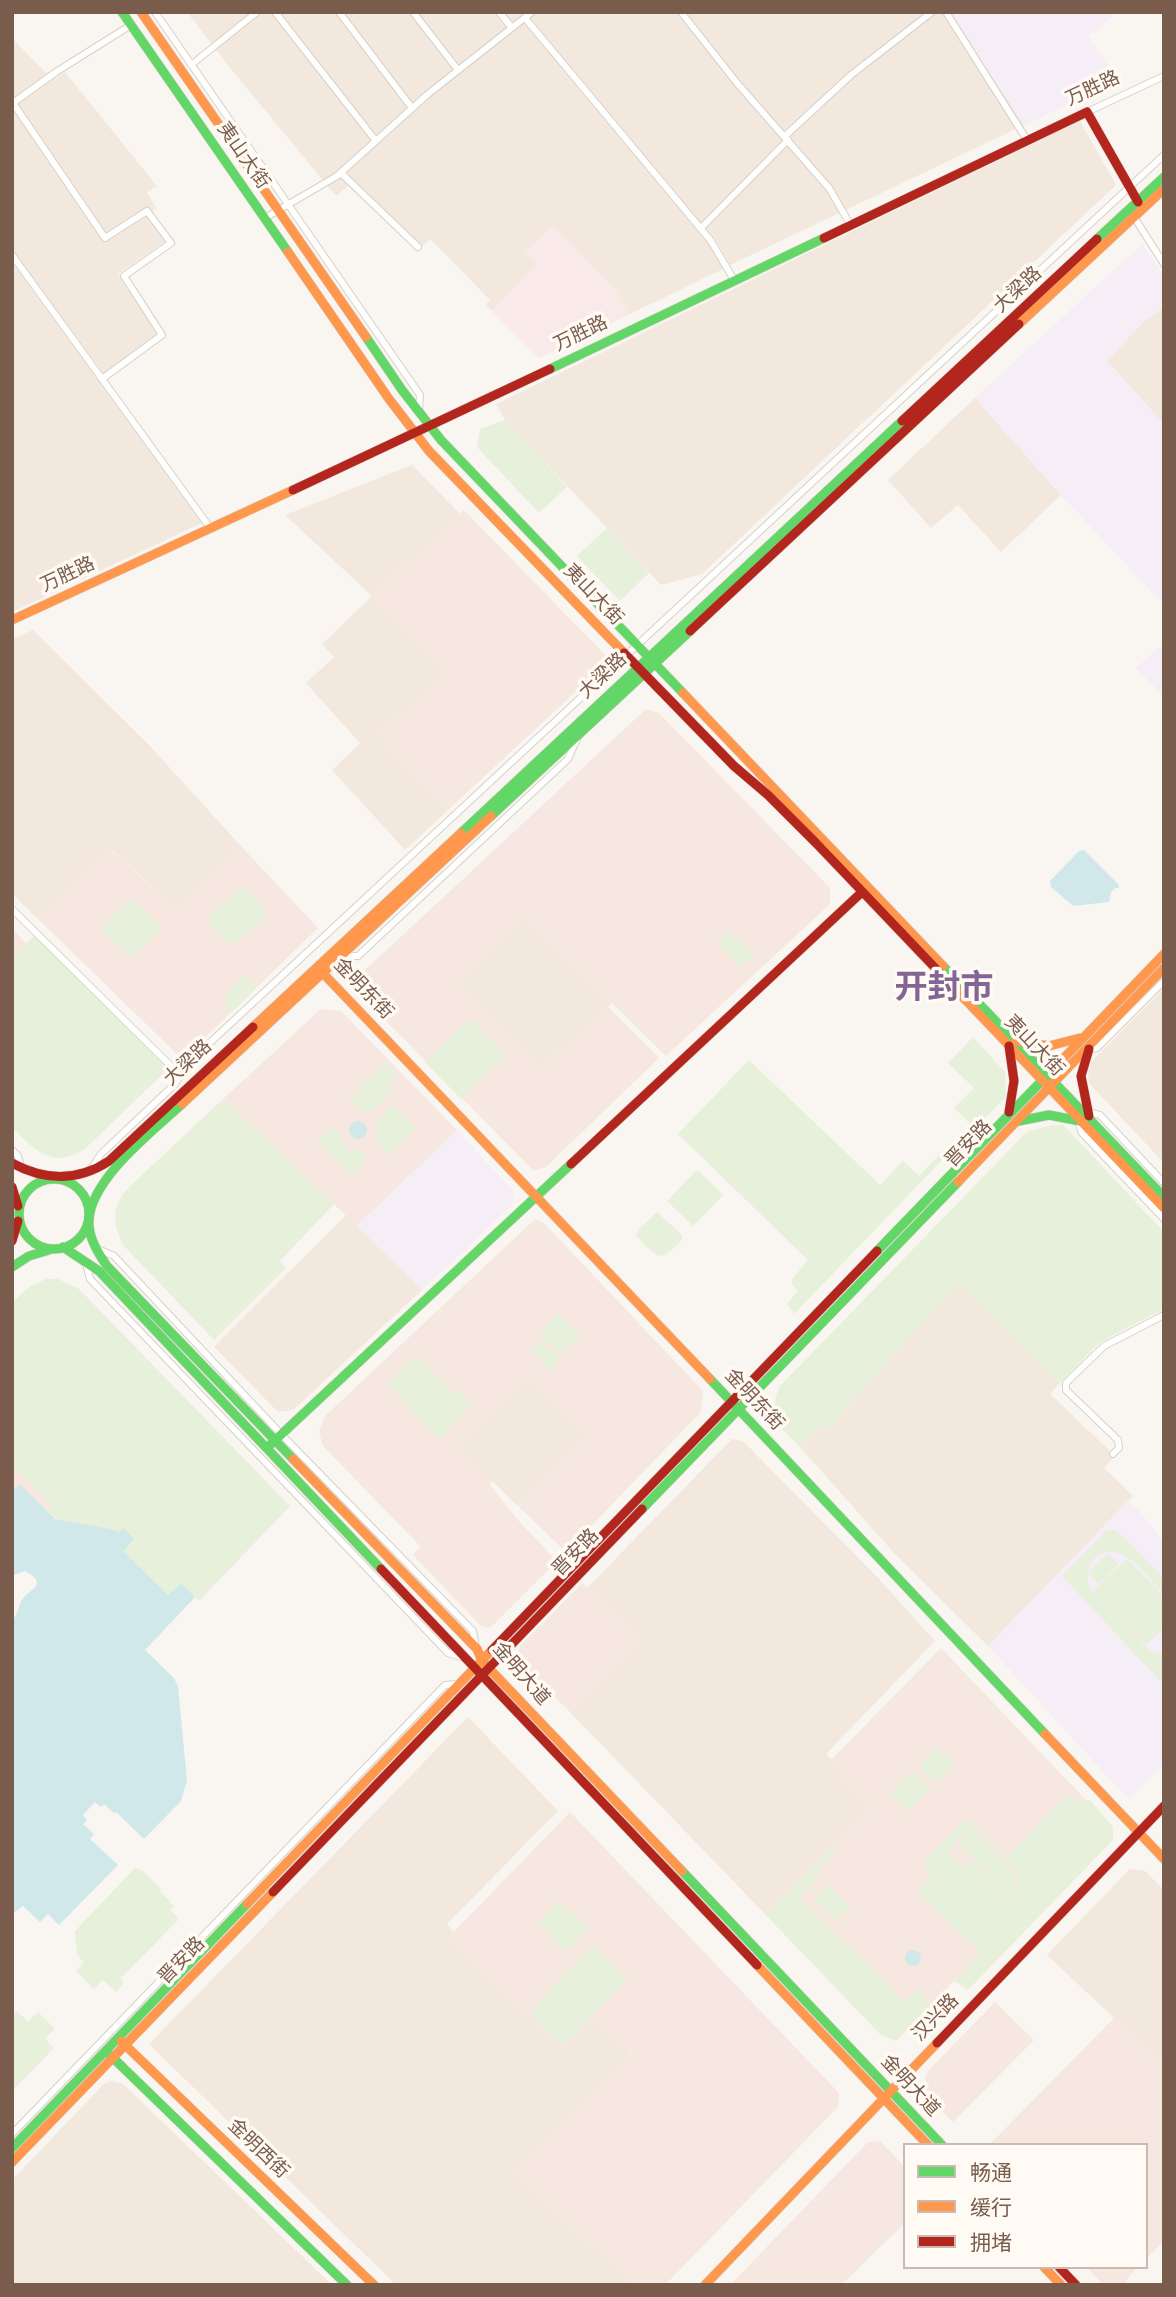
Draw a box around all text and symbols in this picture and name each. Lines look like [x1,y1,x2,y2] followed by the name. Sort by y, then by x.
[1062,67,1124,111] street label: 万胜路
[212,118,274,194] street label: 夷山大街
[989,262,1047,318] street label: 大梁路
[550,311,612,357] street label: 万胜路
[37,553,99,597] street label: 万胜路
[558,560,628,630] street label: 夷山大街
[574,648,632,704] street label: 大梁路
[328,954,398,1024] street label: 金明东街
[895,969,993,1009] district label: 开封市
[999,1011,1069,1081] street label: 夷山大街
[159,1035,217,1091] street label: 大梁路
[941,1116,997,1172] street label: 晋安路
[720,1364,788,1436] street label: 金明东街
[548,1525,604,1581] street label: 晋安路
[487,1638,555,1710] street label: 金明大道
[154,1933,210,1989] street label: 晋安路
[908,1990,964,2046] street label: 汉兴路
[876,2050,944,2122] street label: 金明大道
[223,2114,293,2184] street label: 金明西街
[903,2143,1148,2269] legend
[970,2158,1012,2187] text: 畅通
[970,2193,1012,2222] text: 缓行
[970,2228,1012,2257] text: 拥堵

